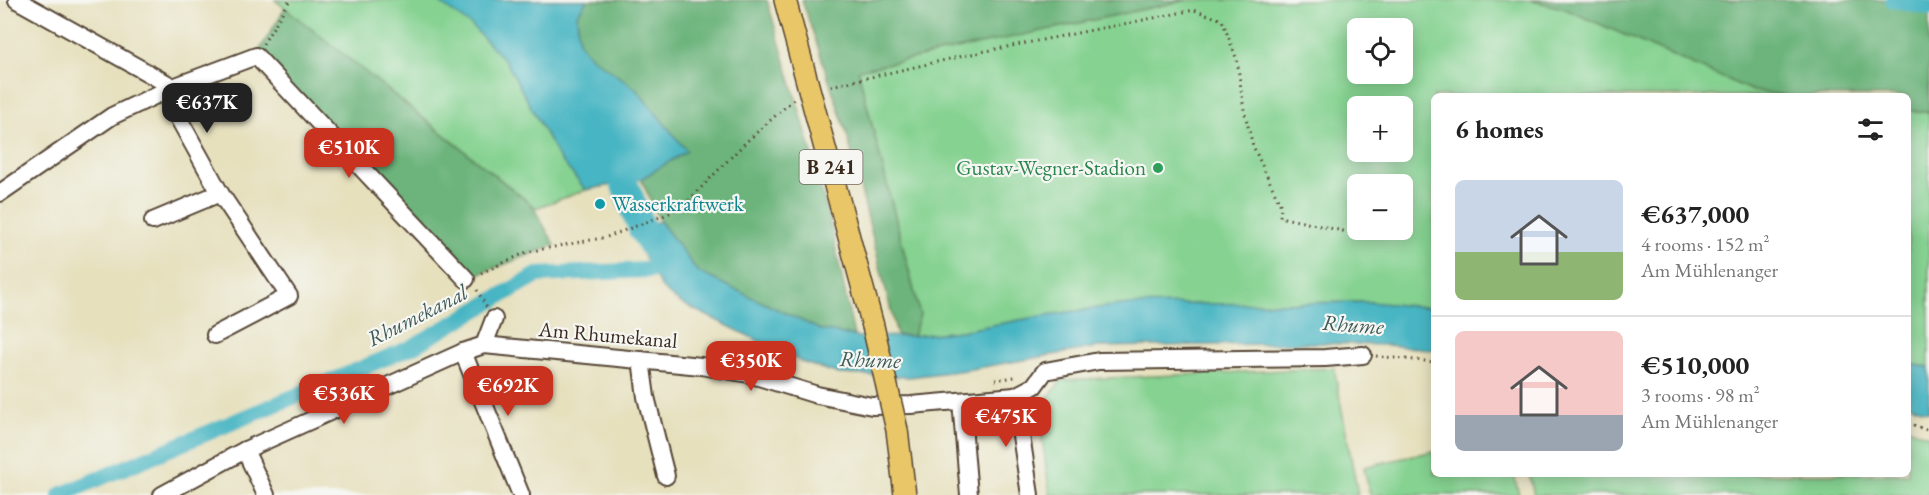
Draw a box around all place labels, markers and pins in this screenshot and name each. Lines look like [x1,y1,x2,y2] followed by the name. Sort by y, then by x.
[165,83,249,134] pin: €637K
[307,128,391,179] pin: €510K
[956,154,1146,181] place label: Gustav-Wegner-Stadion
[1151,161,1165,175] marker: Gustav-Wegner-Stadion
[612,190,745,217] place label: Wasserkraftwerk
[593,197,607,211] marker: Wasserkraftwerk
[709,341,793,392] pin: €350K
[466,366,550,417] pin: €692K
[302,374,386,425] pin: €536K
[964,397,1048,448] pin: €475K

